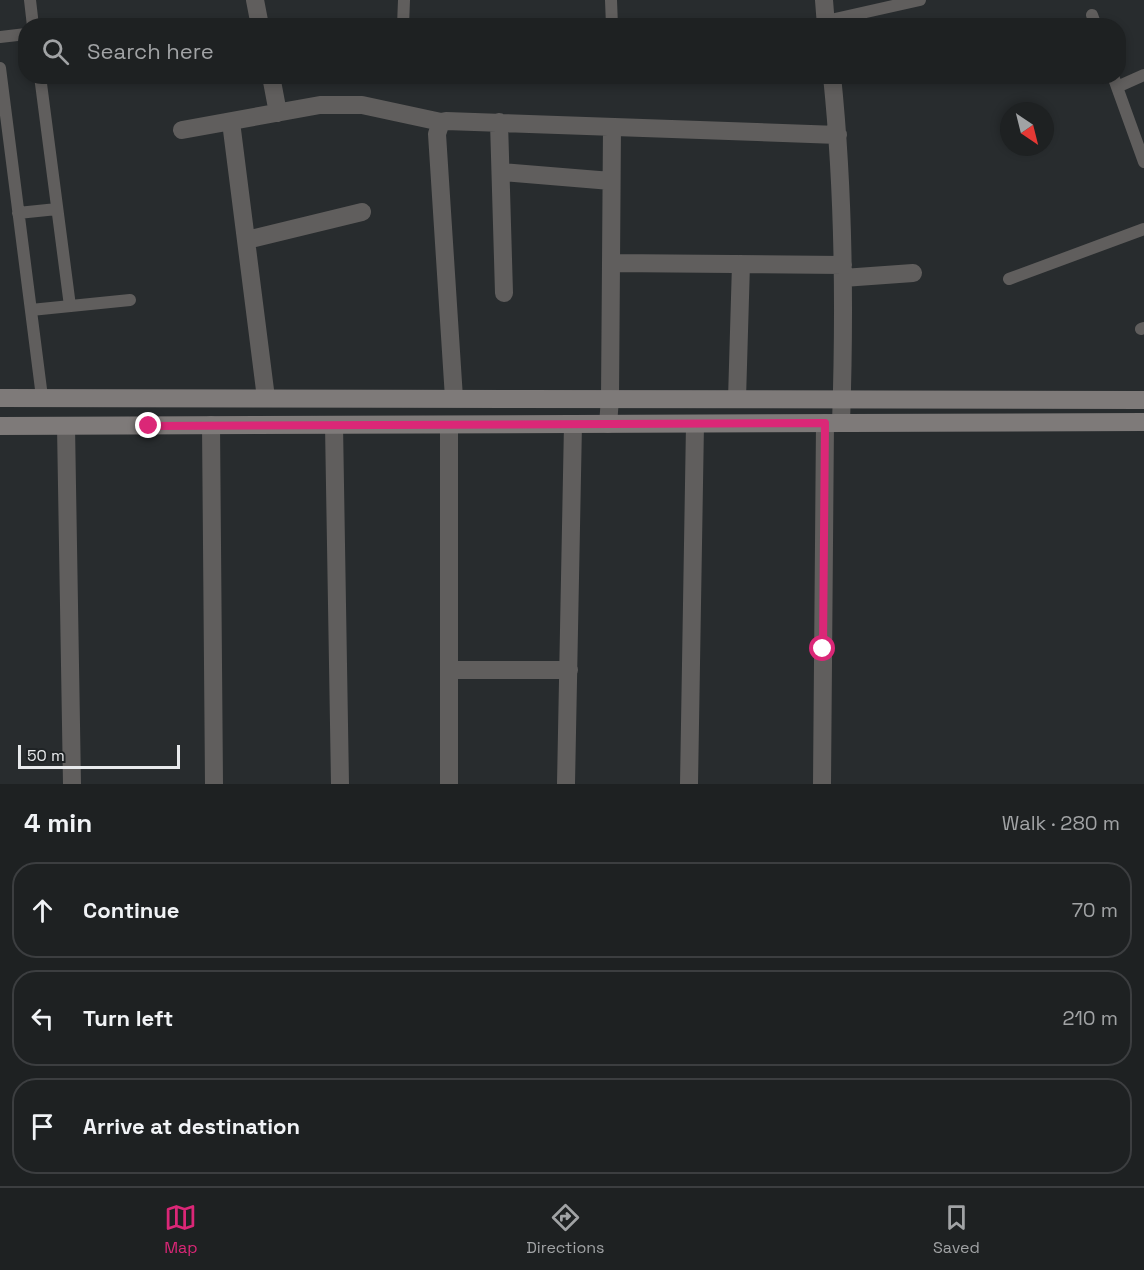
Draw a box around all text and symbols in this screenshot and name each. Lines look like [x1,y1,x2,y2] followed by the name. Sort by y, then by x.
[18,18,1126,84] search box
[39,35,72,68] icon: search
[87,37,214,65] text: Search here
[1000,102,1054,156] north arrow
[135,412,161,438] route end
[809,635,835,661] route start
[18,742,180,770] scale bar
[27,745,65,766] text: 50 m
[24,806,92,840] text: 4 min
[1002,810,1120,836] text: Walk · 280 m
[26,894,59,927] icon: ahead
[83,896,179,924] text: Continue
[1072,897,1118,923] text: 70 m
[26,1002,59,1035] icon: left
[83,1004,173,1032] text: Turn left
[1062,1005,1118,1031] text: 210 m
[26,1110,59,1143] icon: arrive
[83,1112,300,1140] text: Arrive at destination
[164,1201,198,1258] tab: Map
[526,1201,605,1258] tab: Directions
[933,1201,980,1258] tab: Saved

